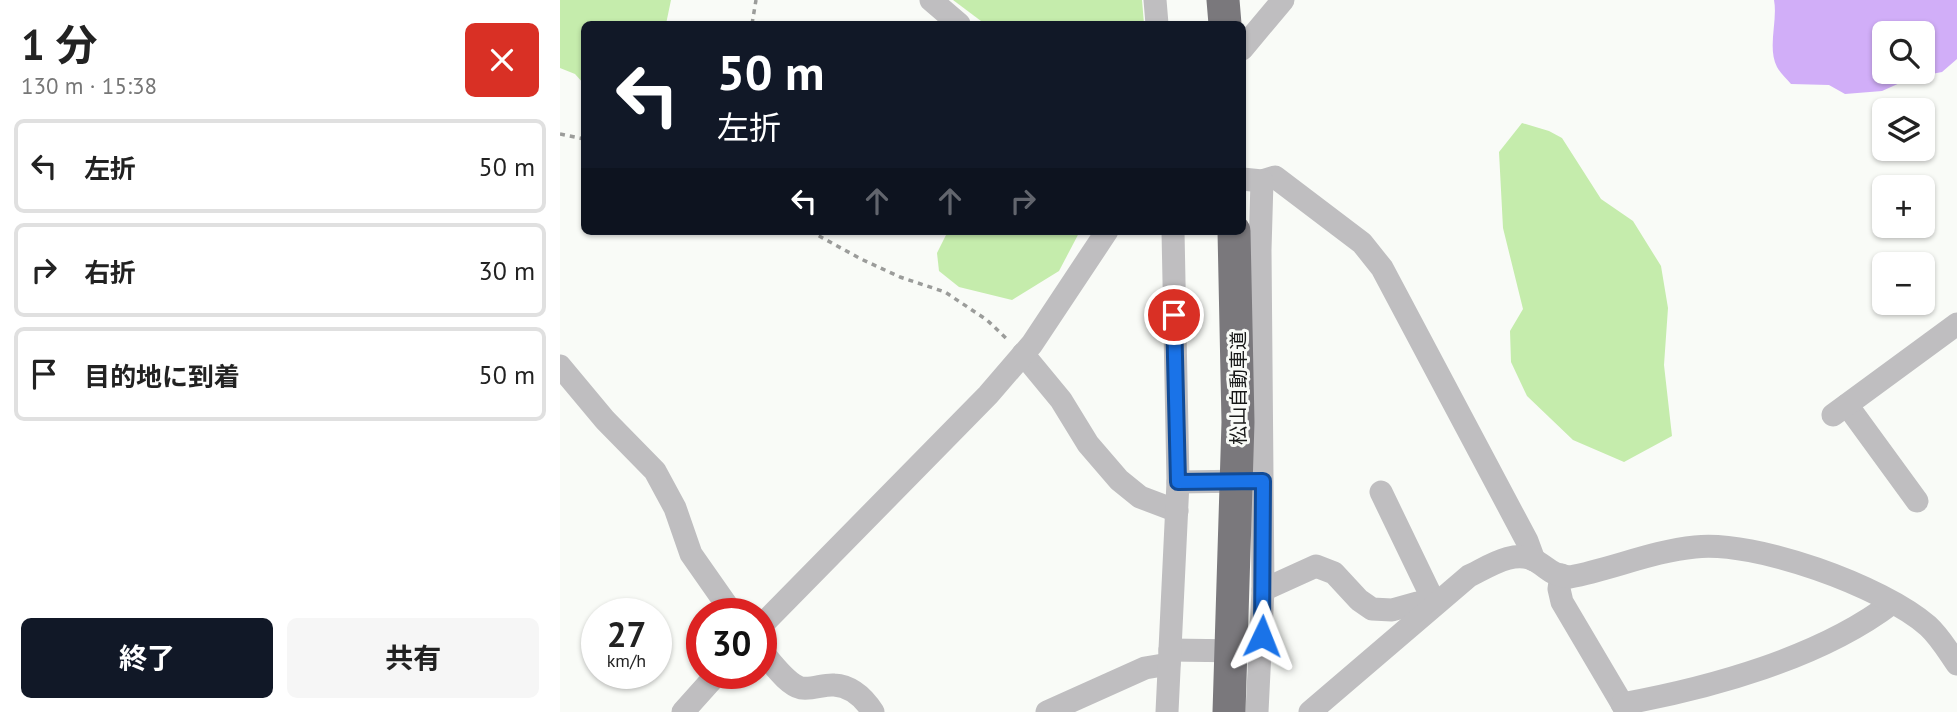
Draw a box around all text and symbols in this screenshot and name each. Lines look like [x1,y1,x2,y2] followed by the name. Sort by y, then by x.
[21,17,97,72] text: 1 分
[1872,21,1935,315] map controls
[1872,21,1935,84] button: search
[465,23,539,97] button: close
[717,40,824,104] text: 50 m
[602,49,693,140] icon: left
[21,71,157,100] text: 130 m · 15:38
[1872,98,1935,161] button: layers
[717,106,781,148] text: 左折
[25,147,63,185] icon: left
[479,150,535,183] text: 50 m
[84,152,136,185] text: 左折
[1872,175,1935,238] button: +
[785,182,823,220] icon: left
[858,182,896,220] icon: ahead
[931,182,969,220] icon: ahead
[1004,182,1042,220] icon: right
[25,251,63,289] icon: right
[1872,252,1935,315] button: −
[479,254,535,287] text: 30 m
[84,256,136,289] text: 右折
[1144,285,1204,345] pin
[1155,296,1193,334] icon: arrive
[1226,331,1250,445] street label: 松山自動車道
[25,355,63,393] icon: arrive
[479,358,535,391] text: 50 m
[84,360,240,393] text: 目的地に到着
[686,598,777,689] speed limit sign: 30
[1225,599,1299,673] position arrow
[607,611,646,657] text: 27
[21,618,273,698] button: 終了
[287,618,539,698] button: 共有
[607,649,646,672] text: km/h

